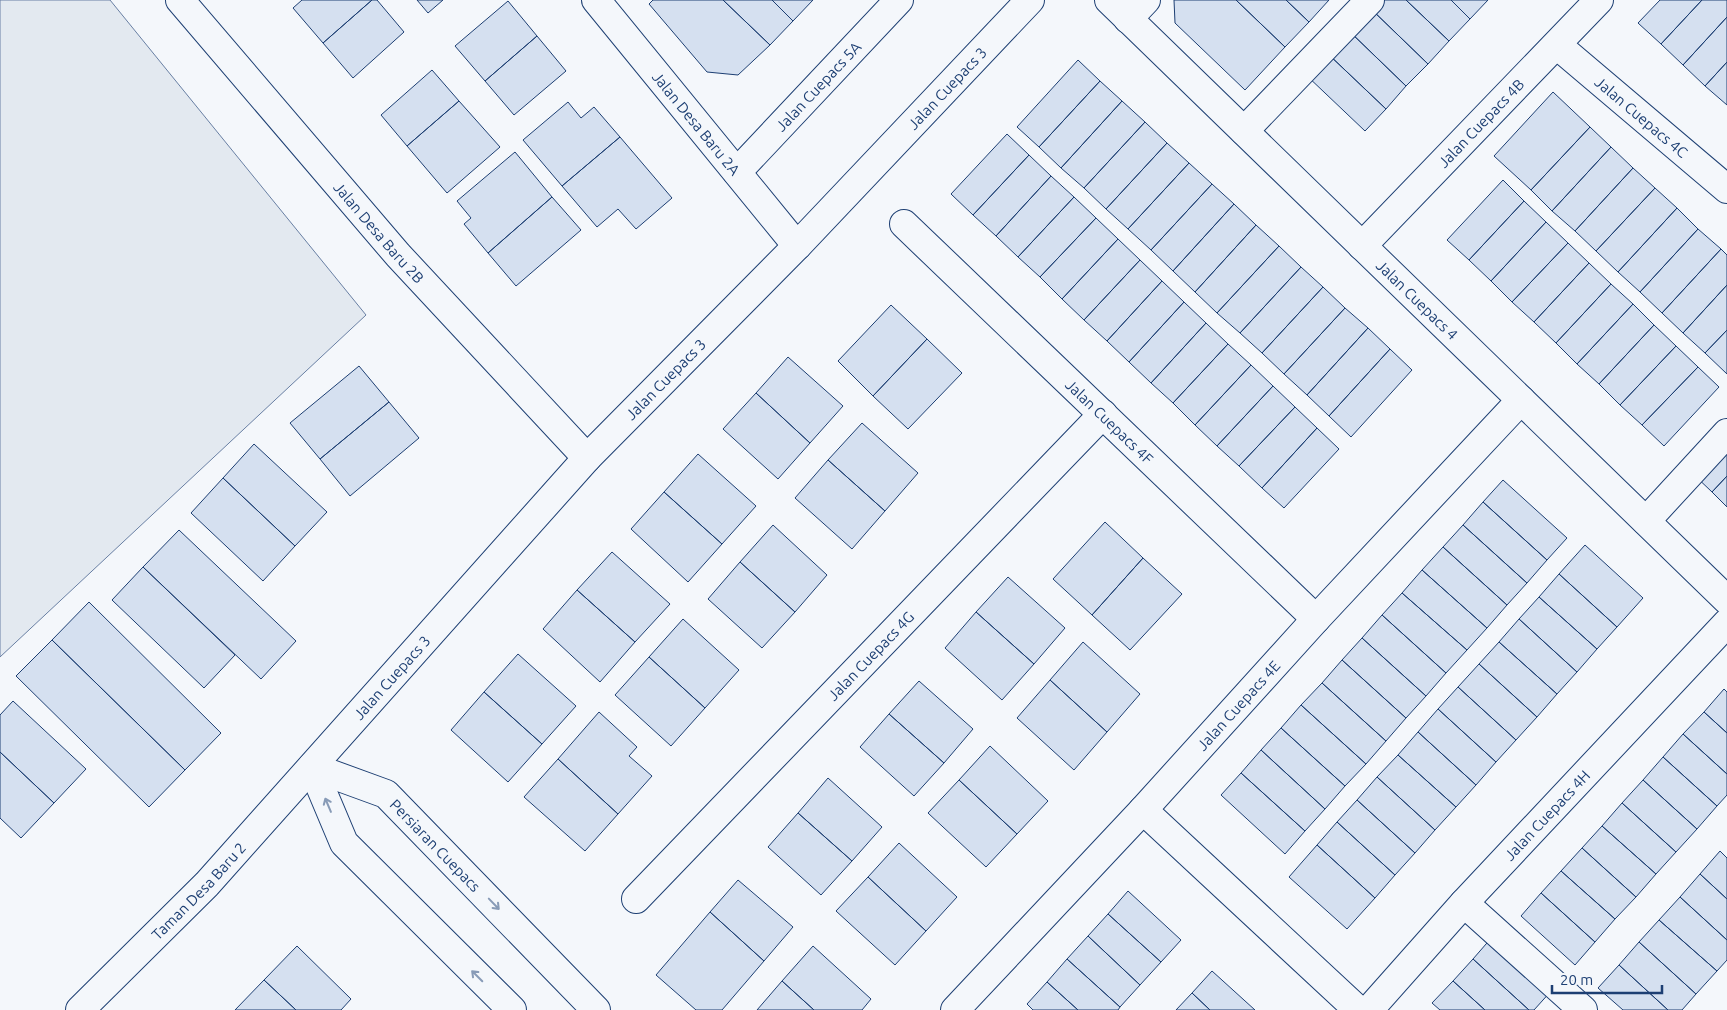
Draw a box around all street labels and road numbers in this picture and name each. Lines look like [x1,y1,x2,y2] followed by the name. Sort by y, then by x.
[772,38,864,134] street label: Jalan Cuepacs 5A
[904,43,990,132] street label: Jalan Cuepacs 3
[649,68,744,178] street label: Jalan Desa Baru 2A
[1592,73,1691,161] street label: Jalan Cuepacs 4C
[1434,75,1527,171] street label: Jalan Cuepacs 4B
[331,178,428,286] street label: Jalan Desa Baru 2B
[1373,256,1462,343] street label: Jalan Cuepacs 4
[622,335,709,423] street label: Jalan Cuepacs 3
[1063,375,1157,467] street label: Jalan Cuepacs 4F
[824,608,917,703] street label: Jalan Cuepacs 4G
[350,632,433,723] street label: Jalan Cuepacs 3
[1193,657,1283,753] street label: Jalan Cuepacs 4E
[1500,766,1593,863] street label: Jalan Cuepacs 4H
[387,795,484,895] street label: Persiaran Cuepacs
[148,839,249,943] street label: Taman Desa Baru 2

